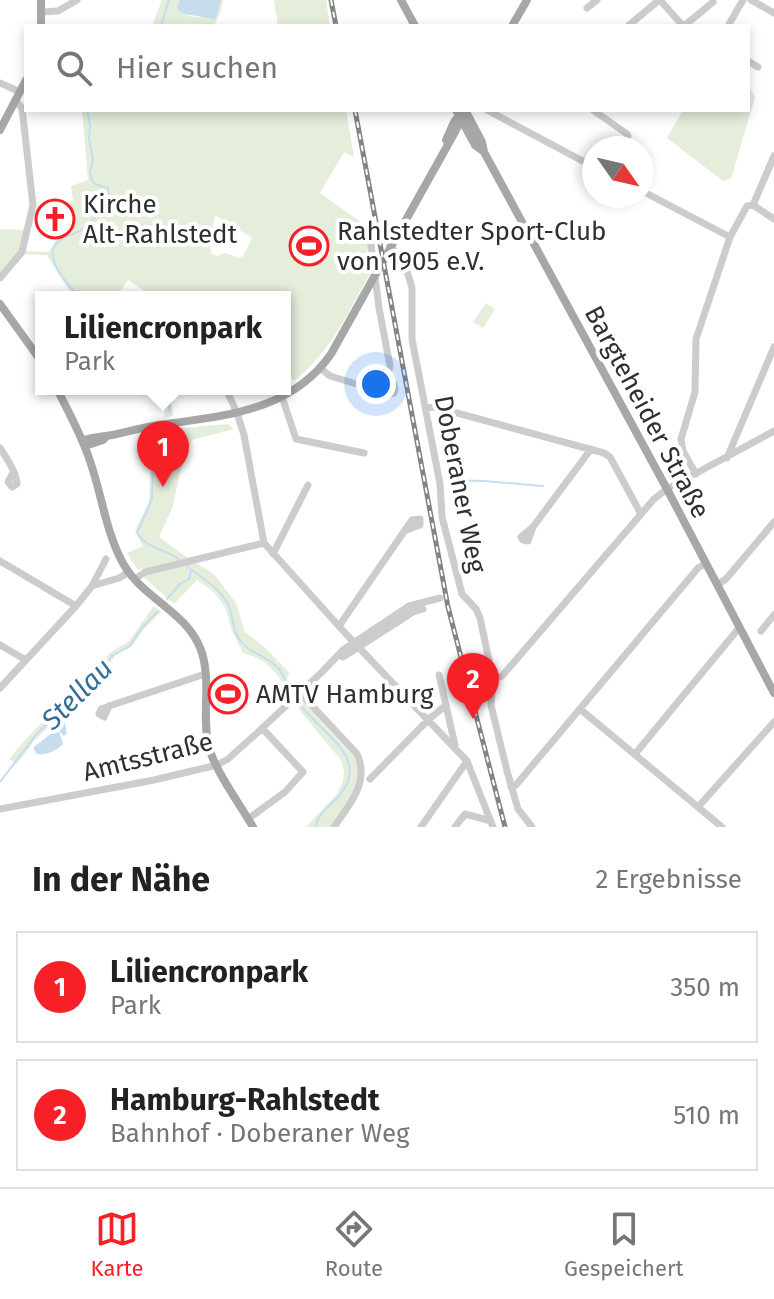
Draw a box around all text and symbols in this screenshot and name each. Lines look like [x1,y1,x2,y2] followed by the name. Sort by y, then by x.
[24,24,750,112] search box
[52,46,96,90] icon: search
[116,50,278,86] text: Hier suchen
[582,136,654,208] north arrow
[83,189,238,250] place label: Kirche Alt-Rahlstedt
[34,198,76,240] church icon: Kirche Alt-Rahlstedt
[337,216,607,277] place label: Rahlstedter Sport-Club von 1905 e.V.
[288,225,330,267] sports icon: Rahlstedter Sport-Club von 1905 e.V.
[35,291,291,395] popup
[578,300,716,524] street label: Bargteheider Straße
[64,310,262,346] text: Liliencronpark
[64,346,115,377] text: Park
[356,364,396,404] your location
[428,393,492,576] street label: Doberaner Weg
[137,421,189,487] pin: 1
[34,652,119,737] water label: Stellau
[447,653,499,719] pin: 2
[207,673,249,715] sports icon: AMTV Hamburg
[256,679,434,710] place label: AMTV Hamburg
[80,726,216,788] street label: Amtsstraße
[32,859,210,900] text: In der Nähe
[595,864,742,895] text: 2 Ergebnisse
[110,954,308,990] text: Liliencronpark
[54,972,66,1003] text: 1
[670,972,740,1003] text: 350 m
[110,990,161,1021] text: Park
[110,1082,380,1118] text: Hamburg-Rahlstedt
[53,1100,67,1131] text: 2
[673,1100,740,1131] text: 510 m
[110,1118,410,1149] text: Bahnhof · Doberaner Weg
[91,1207,143,1282] tab: Karte
[325,1207,383,1282] tab: Route
[564,1207,683,1282] tab: Gespeichert

